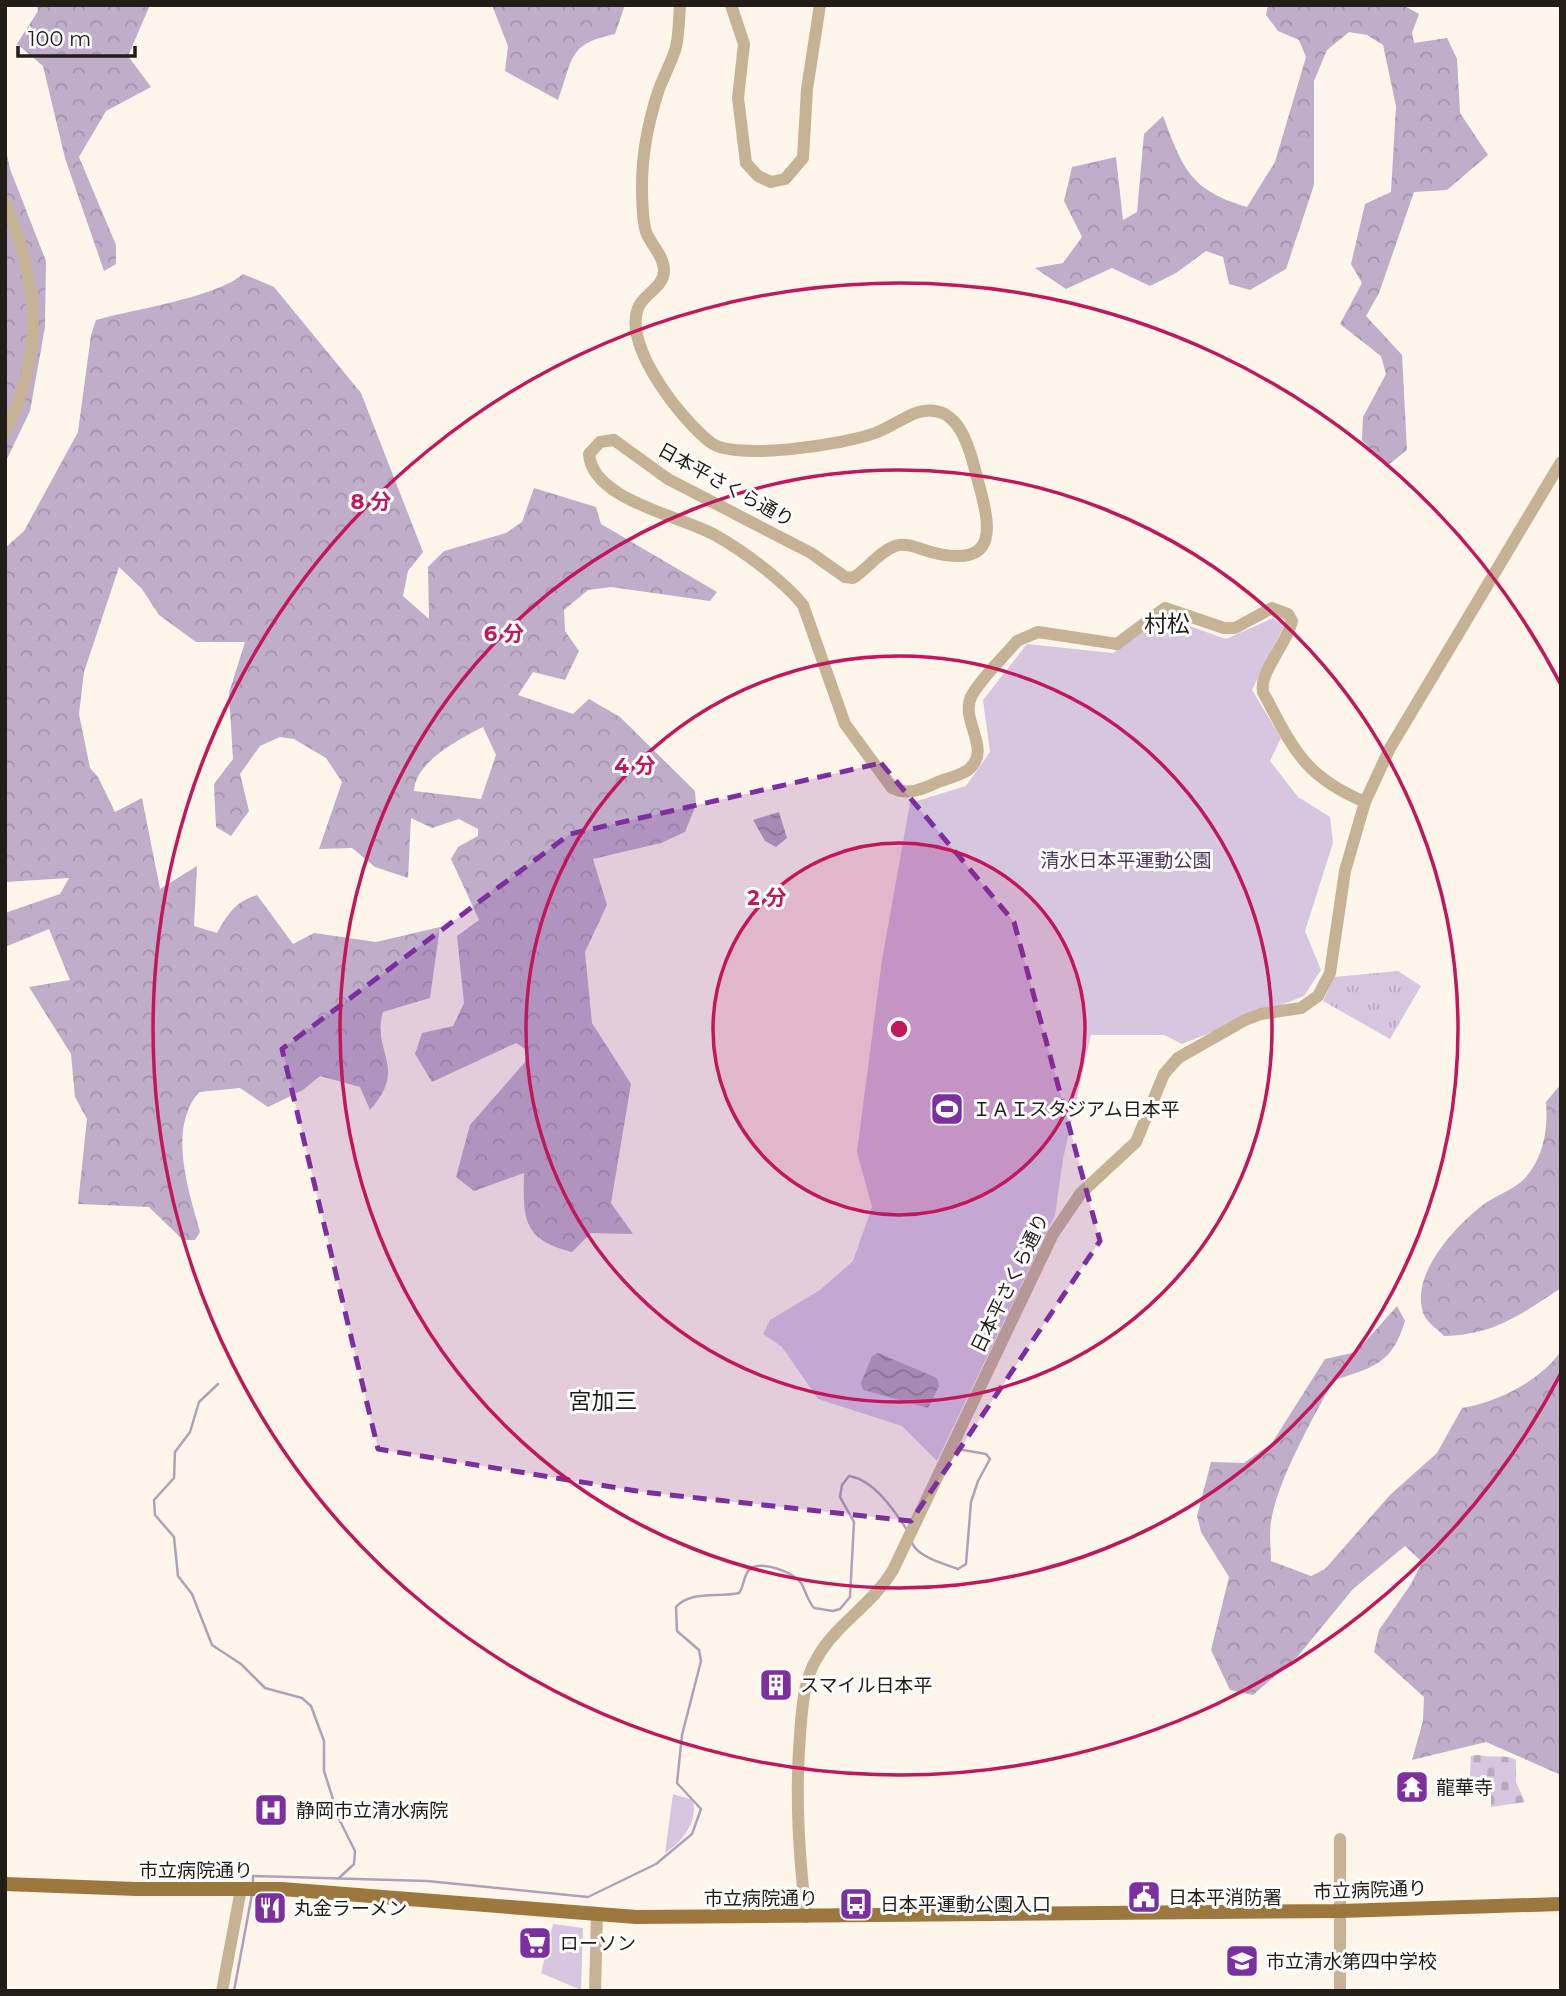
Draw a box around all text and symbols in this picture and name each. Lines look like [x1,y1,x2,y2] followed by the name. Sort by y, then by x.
[18,14,135,58] scale bar
[28,26,91,51] text: 100 m
[654,438,798,532] street label: 日本平さくら通り
[351,489,391,514] text: 8 分
[1144,610,1190,638] district label: 村松
[484,621,524,646] text: 6 分
[614,753,656,778] text: 4 分
[1040,849,1212,872] park label: 清水日本平運動公園
[747,885,787,910] text: 2 分
[887,1017,911,1041] centre of rings
[928,1090,966,1128] sports icon: ＩＡＩスタジアム日本平
[972,1098,1180,1121] place label: ＩＡＩスタジアム日本平
[966,1210,1054,1356] street label: 日本平さくら通り
[569,1387,638,1415] district label: 宮加三
[757,1666,795,1704] building icon: スマイル日本平
[800,1674,932,1697] place label: スマイル日本平
[1393,1768,1431,1806] temple icon: 龍華寺
[1436,1776,1493,1799] place label: 龍華寺
[252,1791,290,1829] hospital icon: 静岡市立清水病院
[296,1799,448,1822] place label: 静岡市立清水病院
[139,1859,253,1882] street label: 市立病院通り
[1313,1877,1427,1903] street label: 市立病院通り
[1125,1878,1163,1916] public building icon: 日本平消防署
[837,1885,875,1923] bus stop icon: 日本平運動公園入口
[1168,1886,1282,1909] place label: 日本平消防署
[704,1887,818,1910] street label: 市立病院通り
[251,1889,289,1927] restaurant icon: 丸金ラーメン
[880,1893,1051,1916] place label: 日本平運動公園入口
[294,1897,407,1920] place label: 丸金ラーメン
[516,1924,554,1962] supermarket icon: ローソン
[560,1932,636,1955] place label: ローソン
[1223,1942,1261,1980] school or university icon: 市立清水第四中学校
[1266,1950,1437,1973] place label: 市立清水第四中学校

